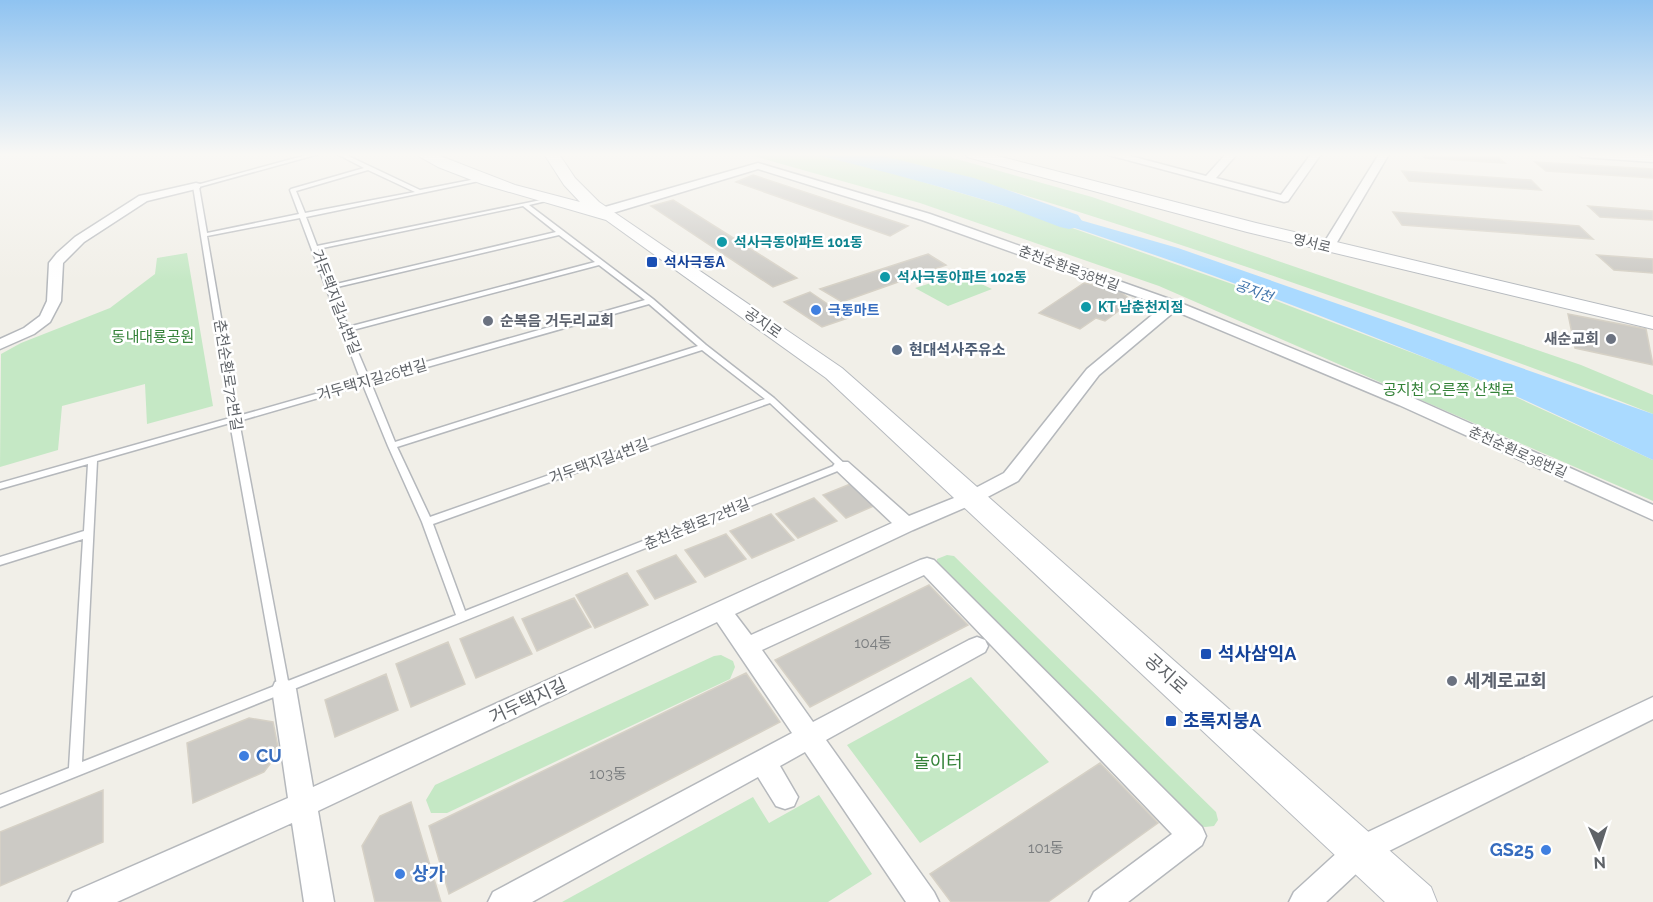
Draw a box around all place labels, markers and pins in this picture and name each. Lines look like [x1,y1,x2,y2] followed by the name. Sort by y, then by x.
[734,234,863,250] place label: 석사극동아파트 101동
[715,235,729,249] marker: 석사극동아파트 101동
[664,254,726,270] place label: 석사극동A
[645,255,659,269] marker: 석사극동A
[897,269,1027,285] place label: 석사극동아파트 102동
[878,270,892,284] marker: 석사극동아파트 102동
[1098,299,1183,315] place label: KT 남춘천지점
[1079,300,1093,314] marker: KT 남춘천지점
[828,302,880,318] place label: 극동마트
[809,303,823,317] marker: 극동마트
[500,312,614,330] place label: 순복음 거두리교회
[481,314,495,328] marker: 순복음 거두리교회
[1544,330,1599,348] place label: 새순교회
[1604,332,1618,346] marker: 새순교회
[909,341,1006,359] place label: 현대석사주유소
[890,343,904,357] marker: 현대석사주유소
[1218,643,1297,664] place label: 석사삼익A
[1199,647,1213,661] marker: 석사삼익A
[1464,670,1547,691] place label: 세계로교회
[1445,674,1459,688] marker: 세계로교회
[1183,710,1262,731] place label: 초록지붕A
[1164,714,1178,728] marker: 초록지붕A
[256,745,282,766] place label: CU
[237,749,251,763] marker: CU
[1490,839,1534,860] place label: GS25
[1539,843,1553,857] marker: GS25
[412,863,446,884] place label: 상가
[393,867,407,881] marker: 상가

